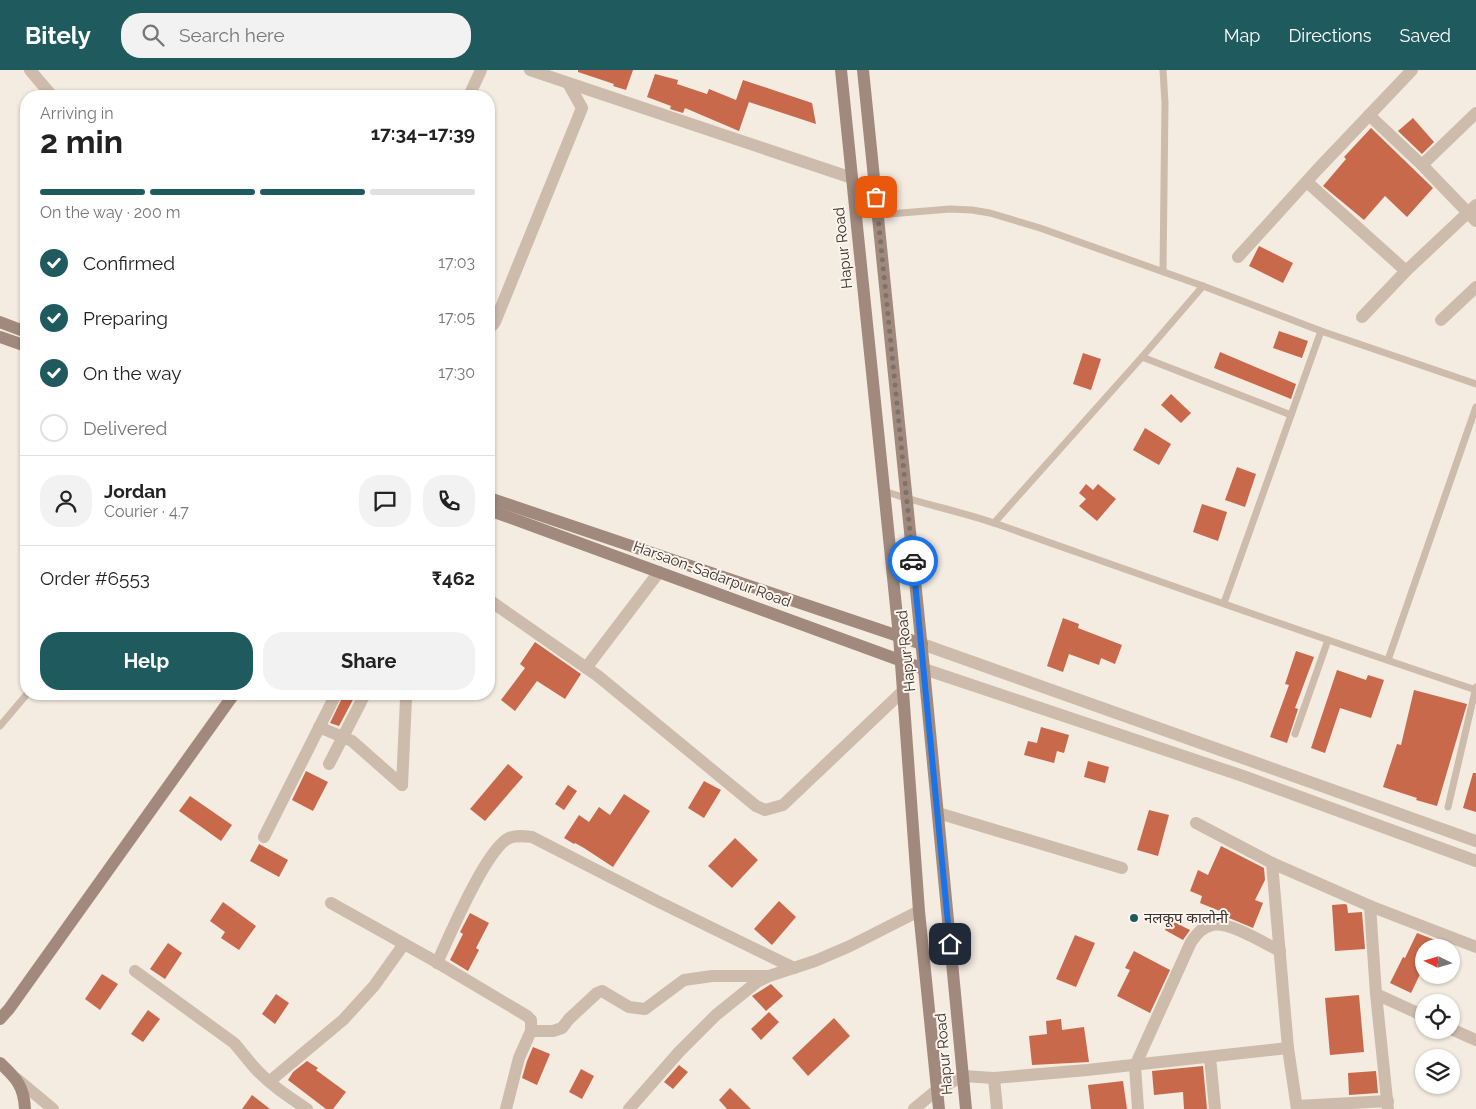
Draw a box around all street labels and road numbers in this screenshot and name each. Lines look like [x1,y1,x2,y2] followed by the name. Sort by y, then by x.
[830,206,856,290] street label: Hapur Road
[631,537,793,611] street label: Harsaon-Sadarpur Road
[893,609,919,693] street label: Hapur Road
[931,1012,957,1096] street label: Hapur Road

